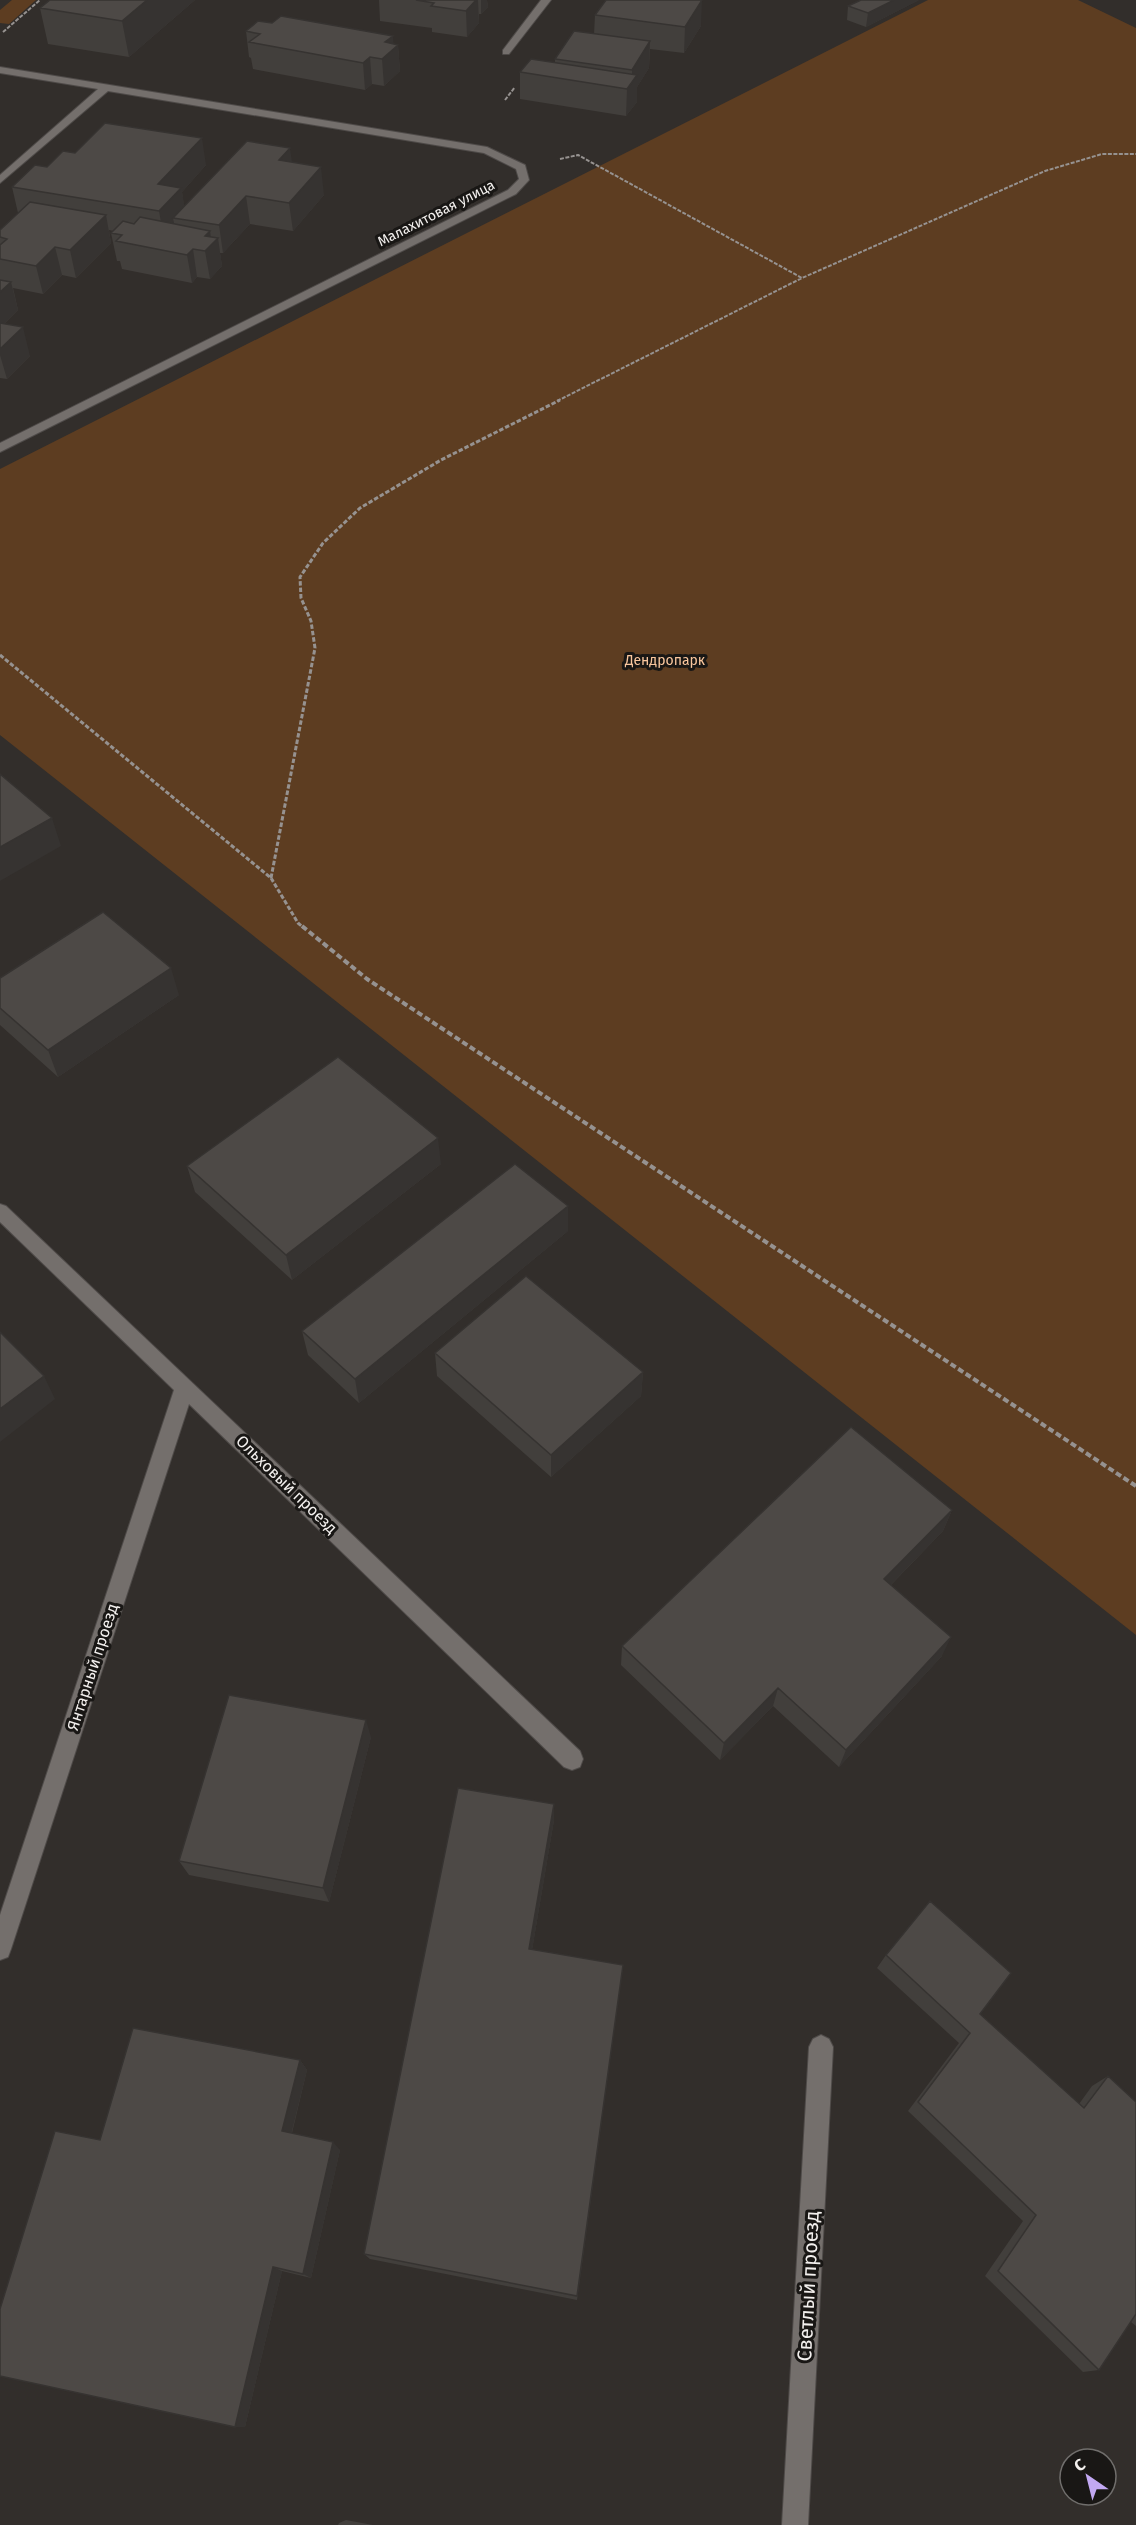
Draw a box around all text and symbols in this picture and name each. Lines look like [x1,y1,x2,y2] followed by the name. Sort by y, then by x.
[375,177,498,250] street label: Малахитовая улица
[624,652,706,669] park label: Дендропарк
[232,1431,341,1538] street label: Ольховый проезд
[63,1601,122,1733] street label: Янтарный проезд
[792,2210,824,2362] street label: Светлый проезд
[1058,2447,1118,2507] north arrow
[1070,2454,1090,2476] text: С

